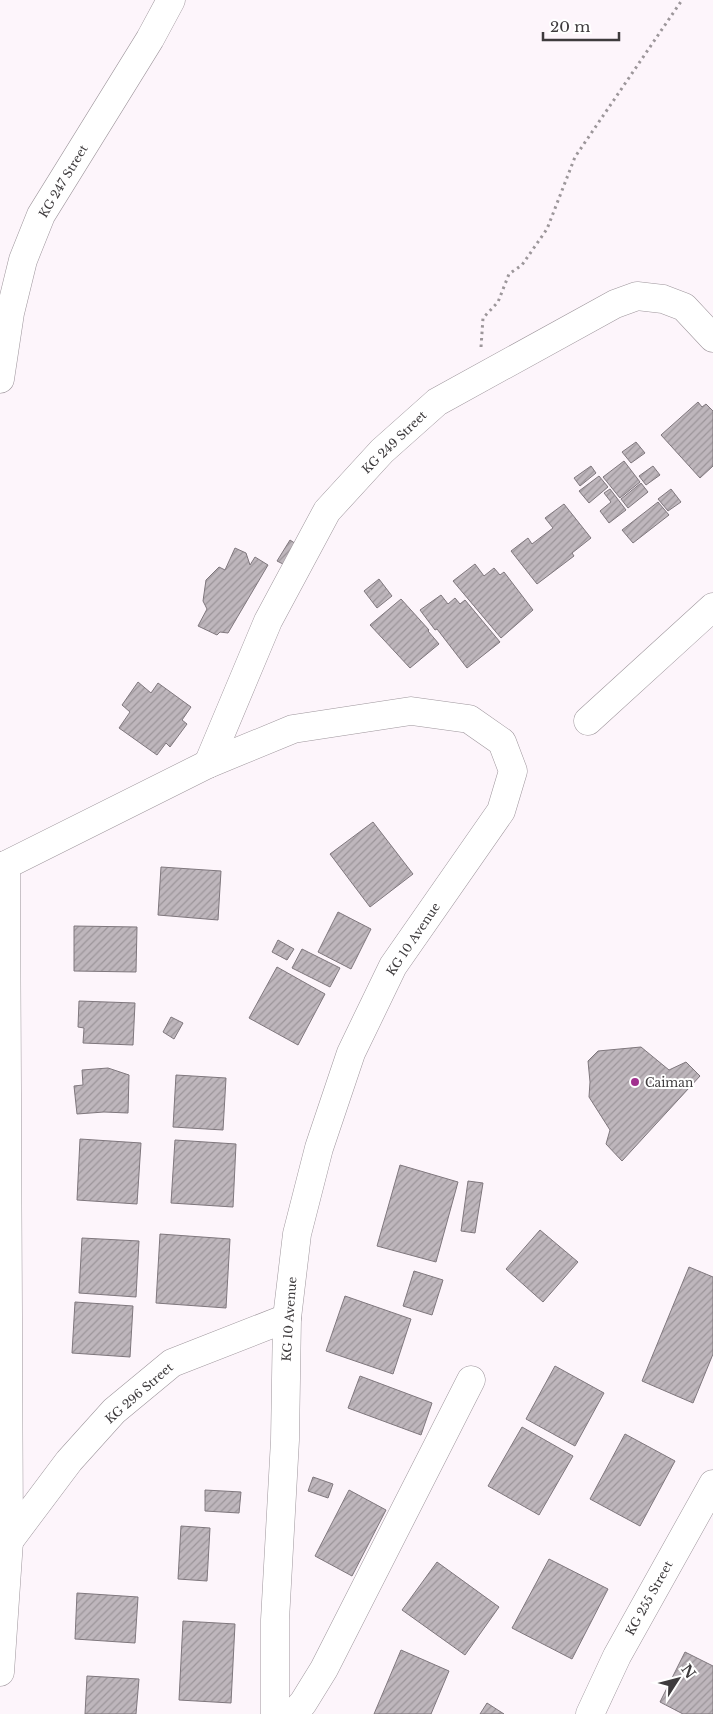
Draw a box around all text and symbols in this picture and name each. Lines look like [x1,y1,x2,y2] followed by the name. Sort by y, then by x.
[543,10,619,42] scale bar
[550,17,590,36] text: 20 m
[35,141,91,220] street label: KG 247 Street
[359,407,430,477] street label: KG 249 Street
[383,899,443,978] street label: KG 10 Avenue
[645,1075,693,1090] place label: Caiman
[629,1076,641,1088] marker: Caiman
[279,1276,299,1362] street label: KG 10 Avenue
[102,1359,176,1426] street label: KG 296 Street
[622,1558,676,1638] street label: KG 255 Street
[653,1654,703,1704] north arrow
[677,1661,700,1682] text: N

